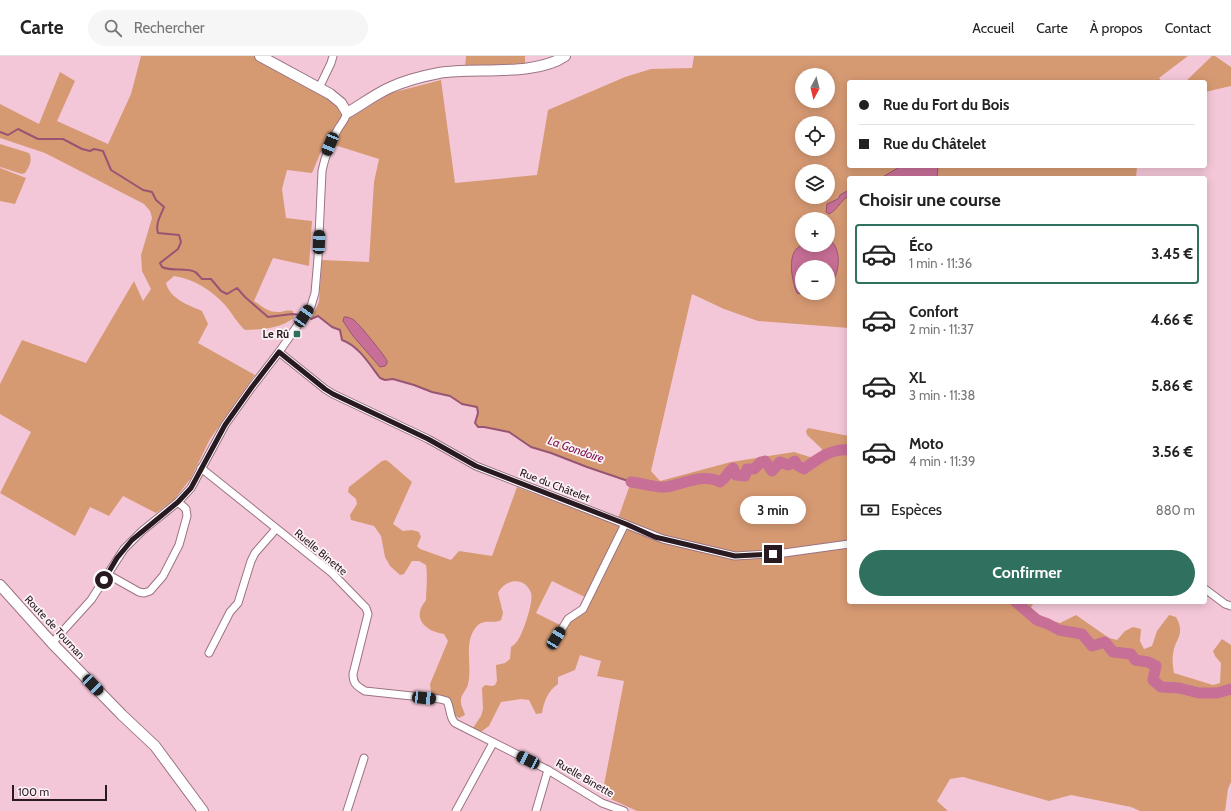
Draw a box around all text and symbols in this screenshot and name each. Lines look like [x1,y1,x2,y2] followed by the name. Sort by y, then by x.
[88,10,368,46] search box
[20,16,64,39] text: Carte
[102,17,124,39] icon: search
[134,19,205,37] text: Rechercher
[972,19,1014,37] text: Accueil
[1036,19,1068,37] text: Carte
[1090,19,1143,37] text: À propos
[1165,19,1211,37] text: Contact
[795,68,835,108] north arrow
[795,68,835,300] map controls
[883,96,1009,114] text: Rue du Fort du Bois
[795,116,835,156] button: locate
[320,131,340,157] car
[883,135,986,153] text: Rue du Châtelet
[795,164,835,204] button: layers
[859,189,1001,211] text: Choisir une course
[795,212,835,252] button: +
[313,230,325,254] car
[861,236,897,272] icon: car
[909,237,933,255] text: Éco
[1151,245,1193,263] text: 3.45 €
[909,255,972,271] text: 1 min · 11:36
[795,260,835,300] button: −
[861,302,897,338] icon: car
[292,303,316,329] car
[909,303,958,321] text: Confort
[1151,311,1193,329] text: 4.66 €
[909,321,974,337] text: 2 min · 11:37
[263,327,289,341] place label: Le Rû
[292,329,302,339] marker: Le Rû
[861,368,897,404] icon: car
[909,369,926,387] text: XL
[1151,377,1193,395] text: 5.86 €
[909,387,975,403] text: 3 min · 11:38
[546,432,607,466] water label: La Gondoire
[861,434,897,470] icon: car
[909,435,943,453] text: Moto
[1152,443,1193,461] text: 3.56 €
[909,453,975,469] text: 4 min · 11:39
[518,465,592,505] street label: Rue du Châtelet
[740,496,806,524] callout: 3 min
[859,499,881,521] icon: cash
[891,501,942,519] text: Espèces
[757,502,789,518] text: 3 min
[1156,502,1195,518] text: 880 m
[292,526,351,578] street label: Ruelle Binette
[764,545,782,563] route end
[859,550,1195,596] button: Confirmer
[95,571,113,589] route start
[22,592,88,662] street label: Route de Tournan
[545,625,567,651] car
[80,672,106,698] car
[411,691,437,705] car
[515,749,541,771] car
[553,756,617,800] street label: Ruelle Binette
[12,783,107,802] scale bar
[18,785,49,799] text: 100 m

